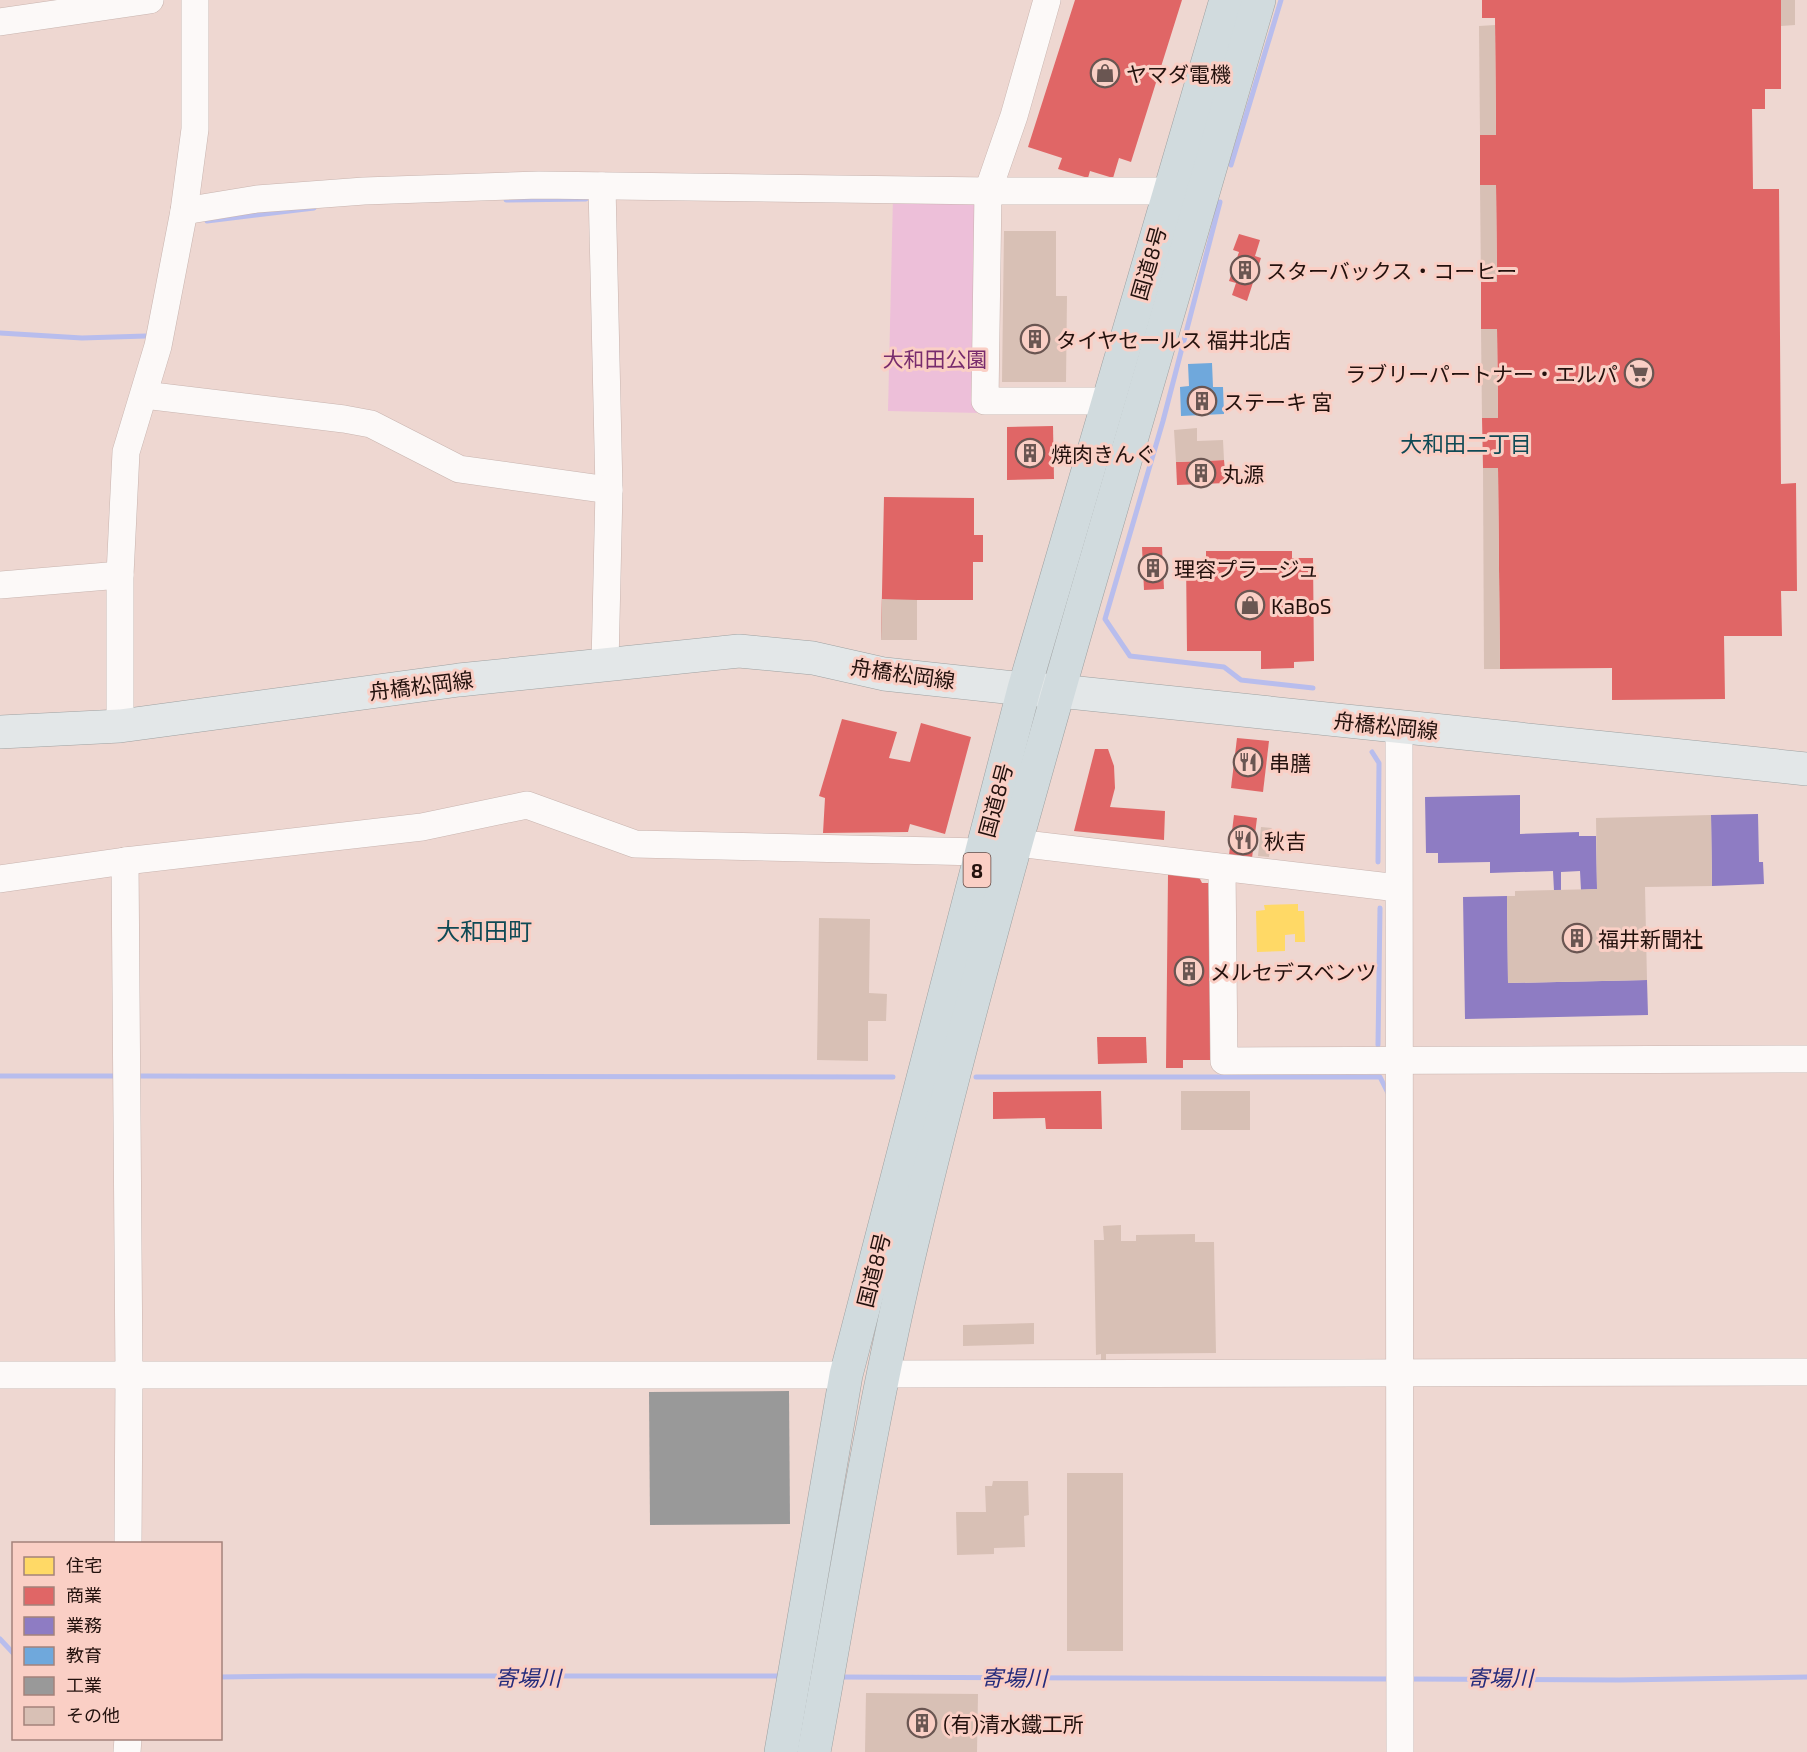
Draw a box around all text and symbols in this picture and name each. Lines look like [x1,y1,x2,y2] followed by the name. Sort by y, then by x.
[1089,57,1121,89] shop icon: ヤマダ電機
[1126,61,1231,86] place label: ヤマダ電機
[1126,223,1170,303] street label: 国道8号
[1229,254,1261,286] building icon: スターバックス・コーヒー
[1266,258,1517,283] place label: スターバックス・コーヒー
[1019,323,1051,355] building icon: タイヤセールス 福井北店
[1056,327,1291,352] place label: タイヤセールス 福井北店
[883,346,988,371] park label: 大和田公園
[1623,357,1655,389] supermarket icon: ラブリーパートナー・エルパ
[1345,361,1618,386] place label: ラブリーパートナー・エルパ
[1186,385,1218,417] building icon: ステーキ 宮
[1223,389,1333,414] place label: ステーキ 宮
[1400,430,1532,456] district label: 大和田二丁目
[1014,437,1046,469] building icon: 焼肉きんぐ
[1051,441,1156,466] place label: 焼肉きんぐ
[1185,457,1217,489] building icon: 丸源
[1222,461,1264,486] place label: 丸源
[1137,552,1169,584] building icon: 理容プラージュ
[1174,556,1319,581] place label: 理容プラージュ
[1234,589,1266,621] shop icon: KaBoS
[1271,593,1332,618] place label: KaBoS
[849,653,957,693] street label: 舟橋松岡線
[367,666,475,704] street label: 舟橋松岡線
[1332,707,1440,743] street label: 舟橋松岡線
[1232,746,1264,778] restaurant icon: 串膳
[1269,750,1311,775] place label: 串膳
[973,760,1017,840] street label: 国道8号
[1227,824,1259,856] restaurant icon: 秋吉
[1264,828,1306,853] place label: 秋吉
[964,853,990,887] road number: 8
[436,916,532,945] district label: 大和田町
[1561,922,1593,954] building icon: 福井新聞社
[1598,926,1703,951] place label: 福井新聞社
[1173,955,1205,987] building icon: メルセデスベンツ
[1210,959,1377,984] place label: メルセデスベンツ
[852,1230,894,1310] street label: 国道8号
[12,1542,222,1740] legend
[66,1554,102,1576] text: 住宅
[66,1584,102,1606] text: 商業
[66,1614,102,1636] text: 業務
[66,1644,102,1666] text: 教育
[495,1664,563,1690] water label: 寄場川
[981,1664,1049,1690] water label: 寄場川
[1467,1664,1535,1690] water label: 寄場川
[66,1674,102,1696] text: 工業
[66,1704,120,1726] text: その他
[906,1707,938,1739] building icon: (有)清水鐵工所
[943,1711,1084,1736] place label: (有)清水鐵工所

